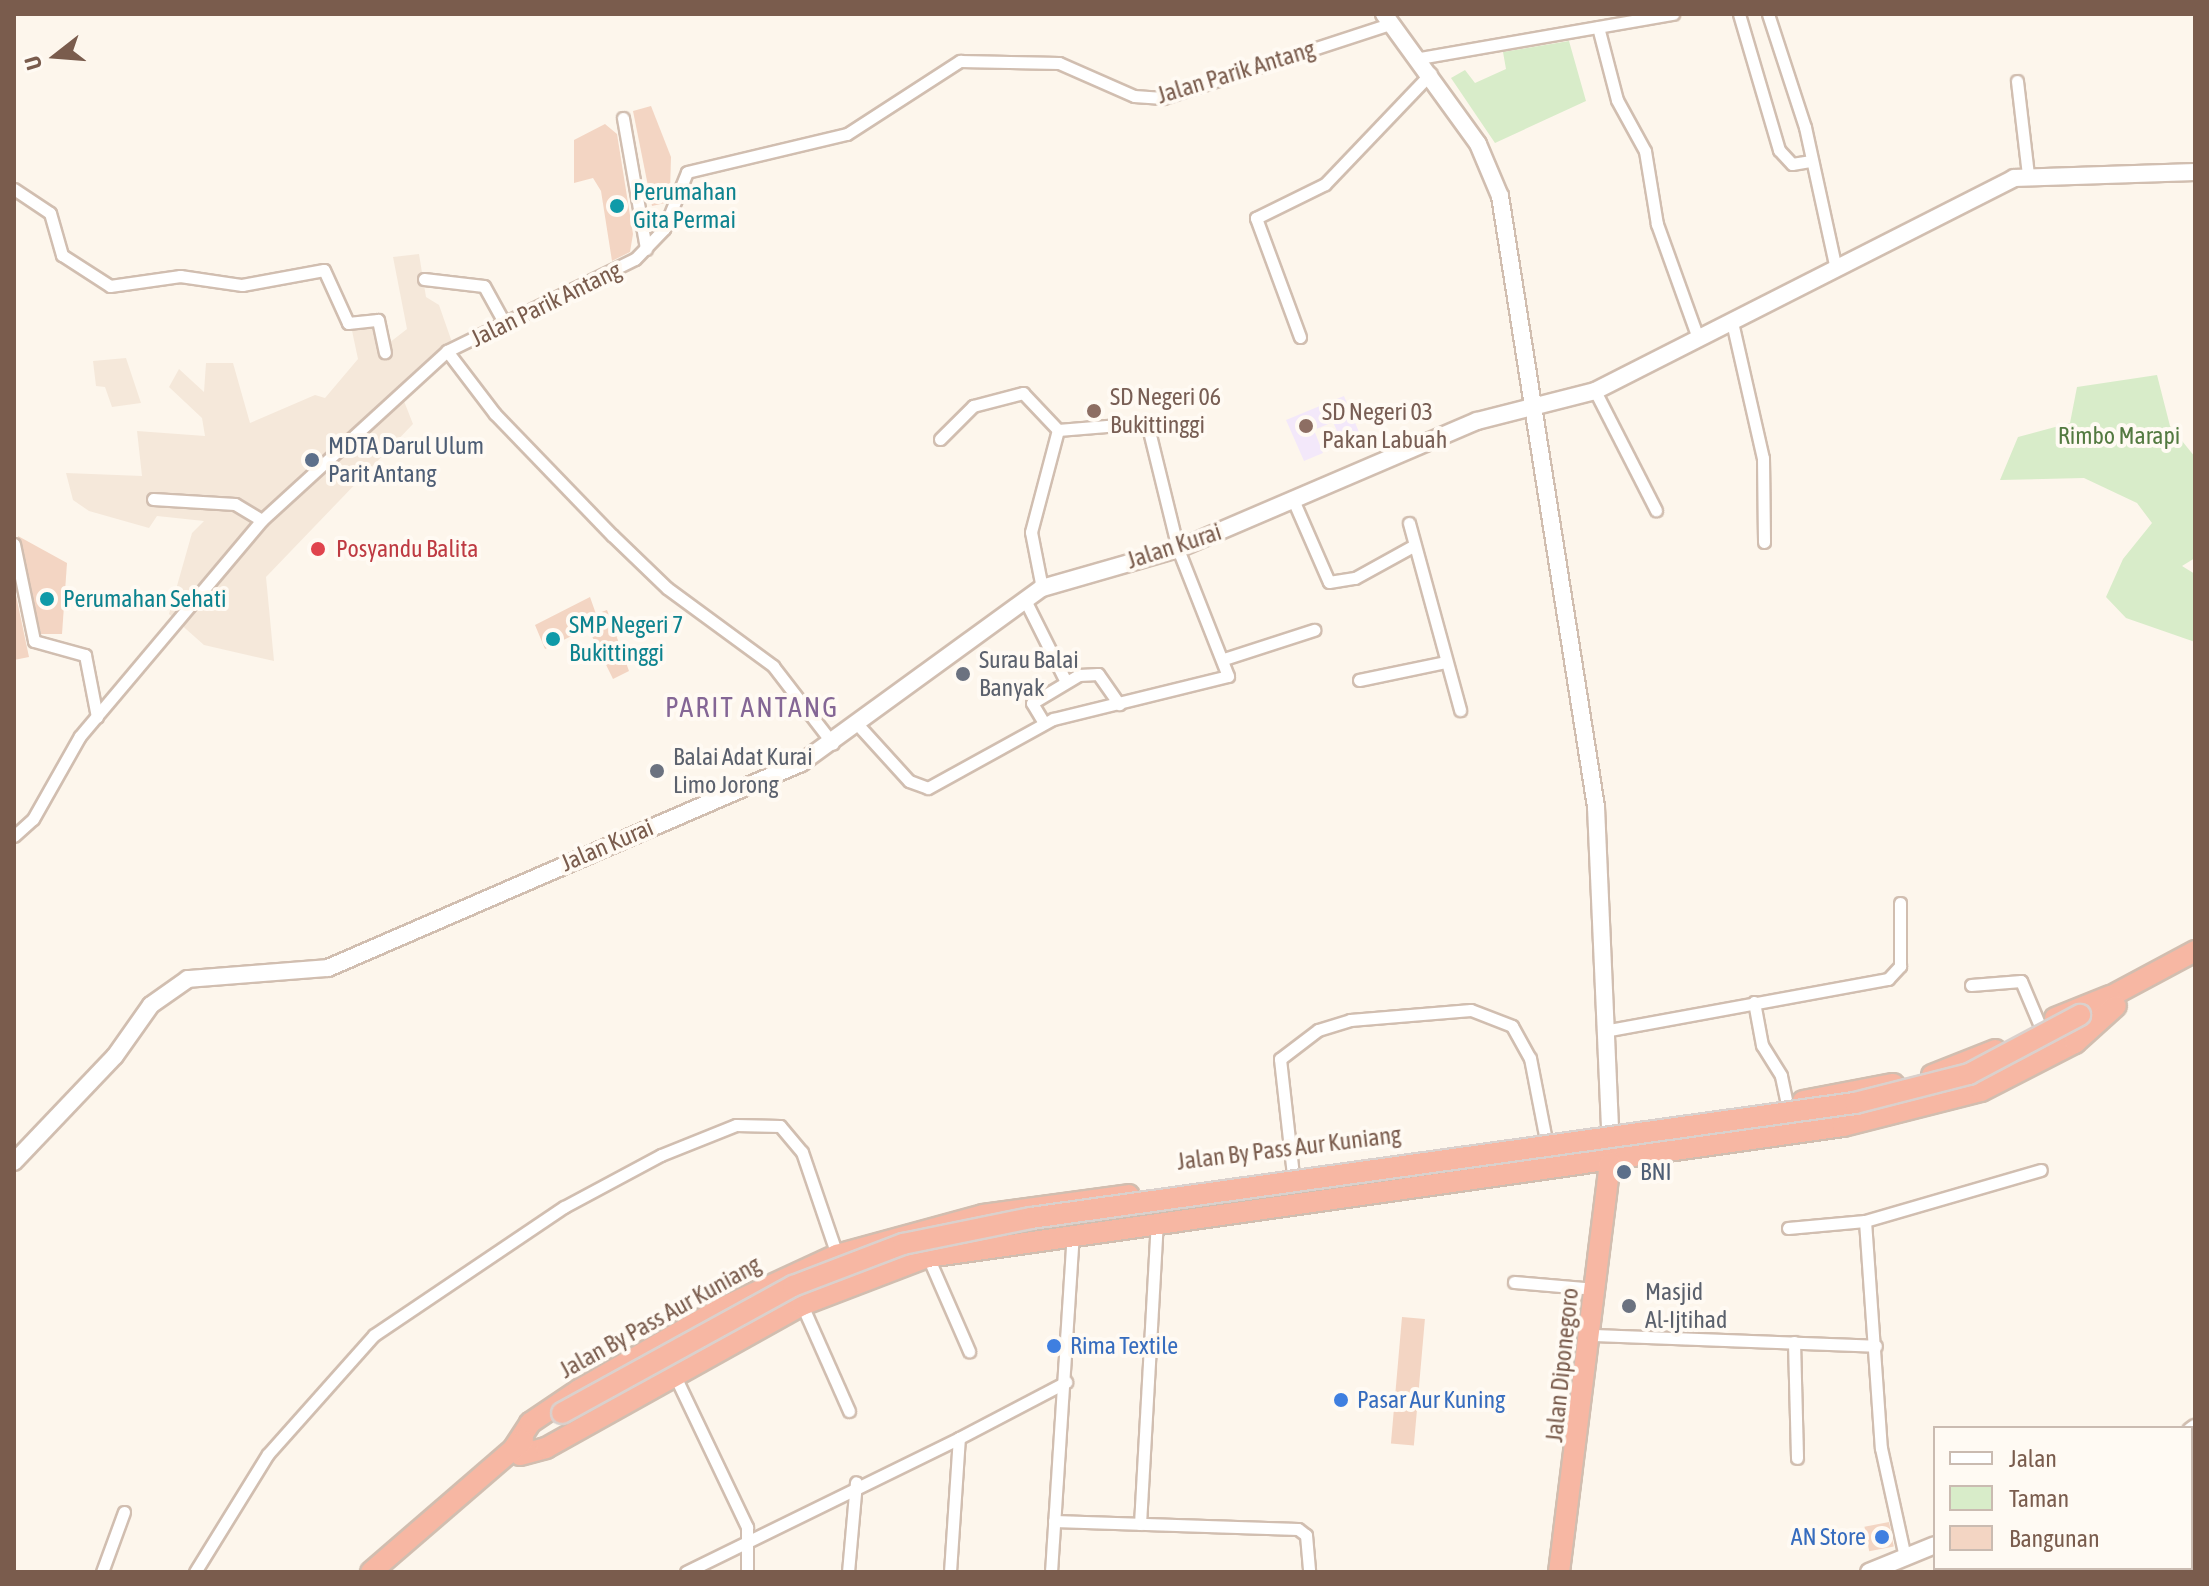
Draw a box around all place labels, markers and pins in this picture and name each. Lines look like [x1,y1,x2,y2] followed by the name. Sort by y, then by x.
[633,178,737,234] place label: Perumahan Gita Permai
[608,197,626,215] marker: Perumahan Gita Permai
[1110,383,1221,439] place label: SD Negeri 06 Bukittinggi
[1322,398,1447,454] place label: SD Negeri 03 Pakan Labuah
[1085,402,1103,420] marker: SD Negeri 06 Bukittinggi
[1297,417,1315,435] marker: SD Negeri 03 Pakan Labuah
[328,432,484,488] place label: MDTA Darul Ulum Parit Antang
[303,451,321,469] marker: MDTA Darul Ulum Parit Antang
[336,535,478,563] place label: Posyandu Balita
[307,538,329,560] marker: Posyandu Balita
[63,585,226,613] place label: Perumahan Sehati
[38,590,56,608] marker: Perumahan Sehati
[569,611,683,667] place label: SMP Negeri 7 Bukittinggi
[544,630,562,648] marker: SMP Negeri 7 Bukittinggi
[979,646,1079,702] place label: Surau Balai Banyak
[954,665,972,683] marker: Surau Balai Banyak
[673,743,813,799] place label: Balai Adat Kurai Limo Jorong
[648,762,666,780] marker: Balai Adat Kurai Limo Jorong
[1640,1158,1672,1186] place label: BNI
[1615,1163,1633,1181] marker: BNI
[1645,1278,1727,1334] place label: Masjid Al-Ijtihad
[1620,1297,1638,1315] marker: Masjid Al-Ijtihad
[1070,1332,1178,1360] place label: Rima Textile
[1045,1337,1063,1355] marker: Rima Textile
[1357,1386,1505,1414] place label: Pasar Aur Kuning
[1332,1391,1350,1409] marker: Pasar Aur Kuning
[1791,1523,1866,1551] place label: AN Store
[1873,1528,1891,1546] marker: AN Store

